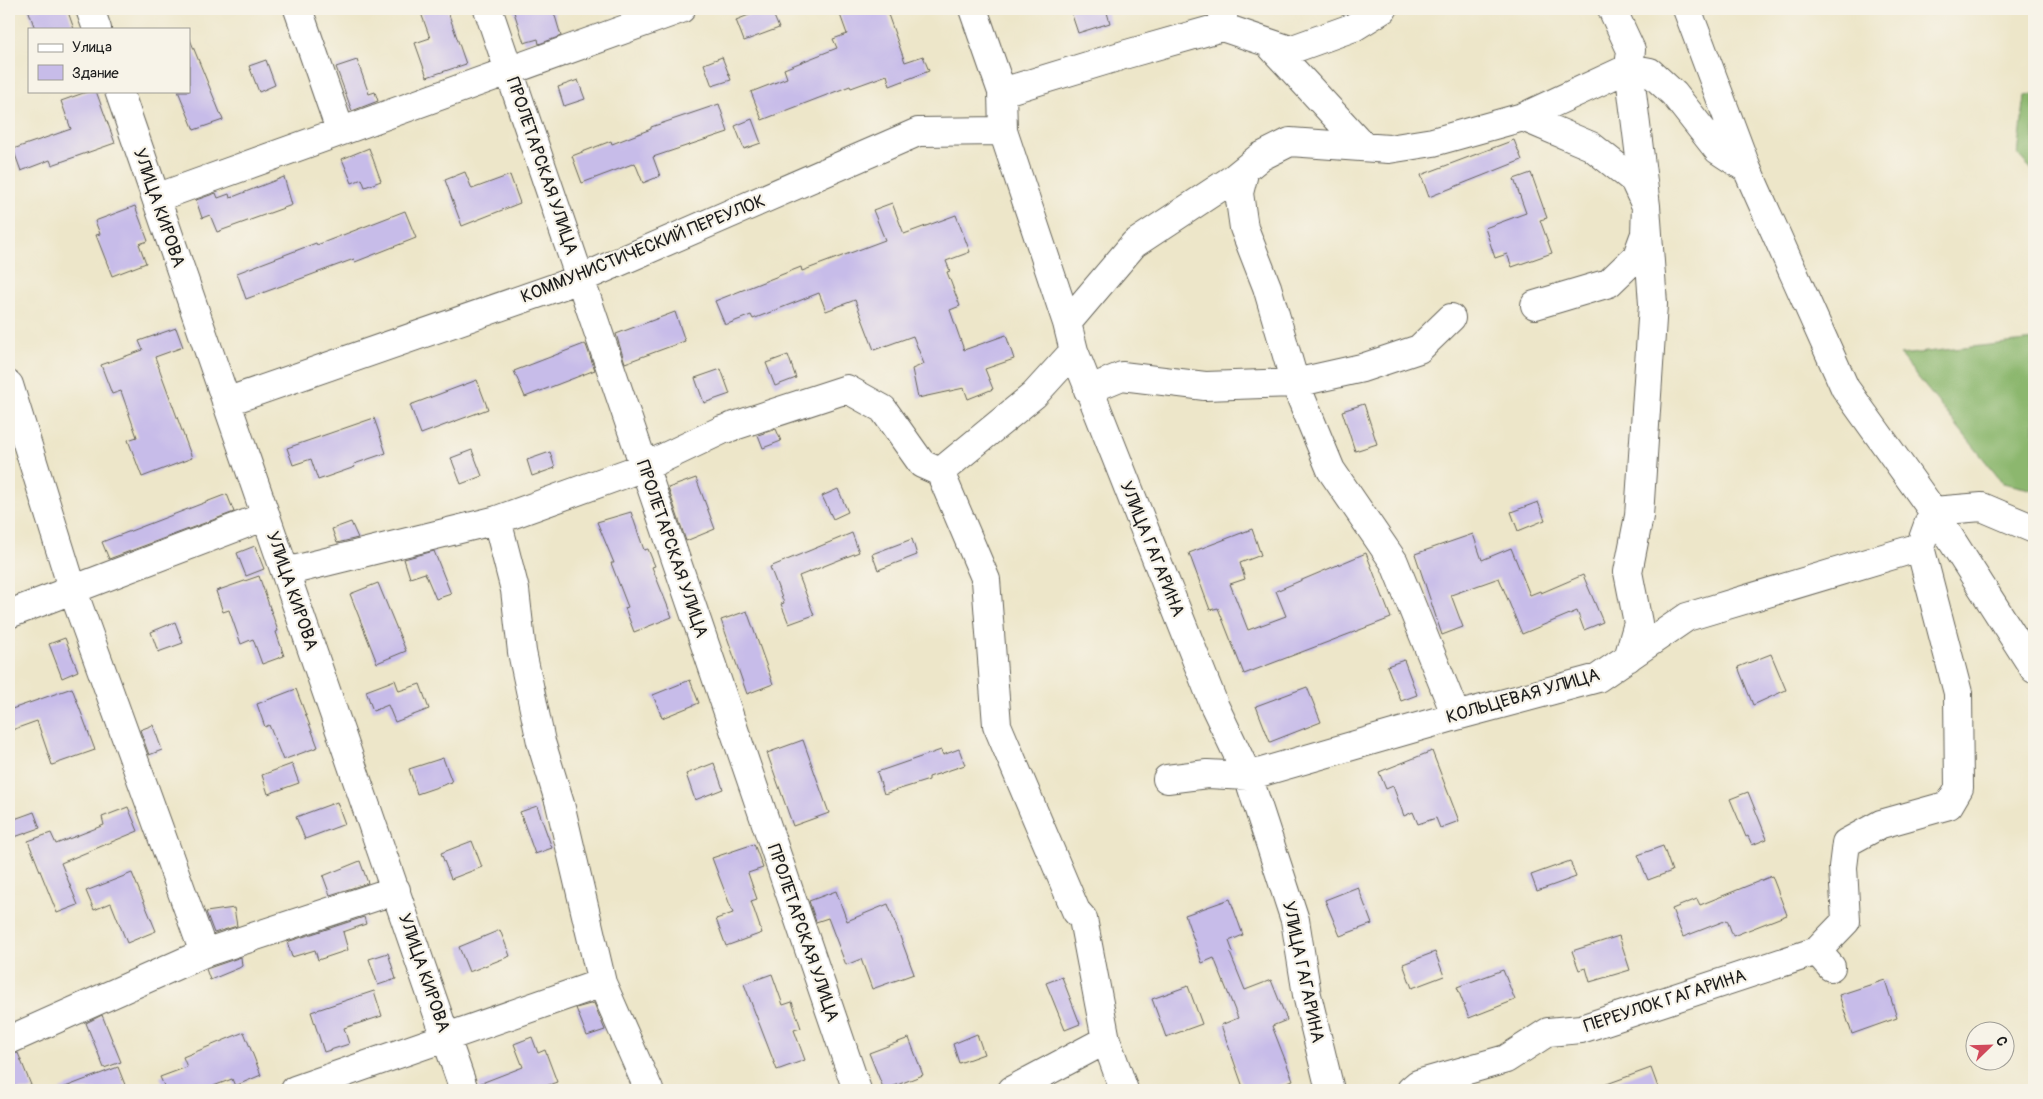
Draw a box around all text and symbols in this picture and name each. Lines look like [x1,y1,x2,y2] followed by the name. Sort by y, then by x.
[28,28,190,92] legend
[72,38,112,57] text: Улица
[72,64,119,83] text: Здание
[501,74,583,258] street label: ПРОЛЕТАРСКАЯ УЛИЦА
[128,146,190,271] street label: УЛИЦА КИРОВА
[517,189,769,309] street label: КОММУНИСТИЧЕСКИЙ ПЕРЕУЛОК
[631,457,713,641] street label: ПРОЛЕТАРСКАЯ УЛИЦА
[1114,478,1190,620] street label: УЛИЦА ГАГАРИНА
[261,529,323,654] street label: УЛИЦА КИРОВА
[1444,663,1603,729] street label: КОЛЬЦЕВАЯ УЛИЦА
[762,841,844,1025] street label: ПРОЛЕТАРСКАЯ УЛИЦА
[1277,899,1329,1045] street label: УЛИЦА ГАГАРИНА
[393,911,455,1036] street label: УЛИЦА КИРОВА
[1581,964,1749,1038] street label: ПЕРЕУЛОК ГАГАРИНА
[1966,1022,2016,1072] north arrow
[1992,1034,2011,1049] text: С

